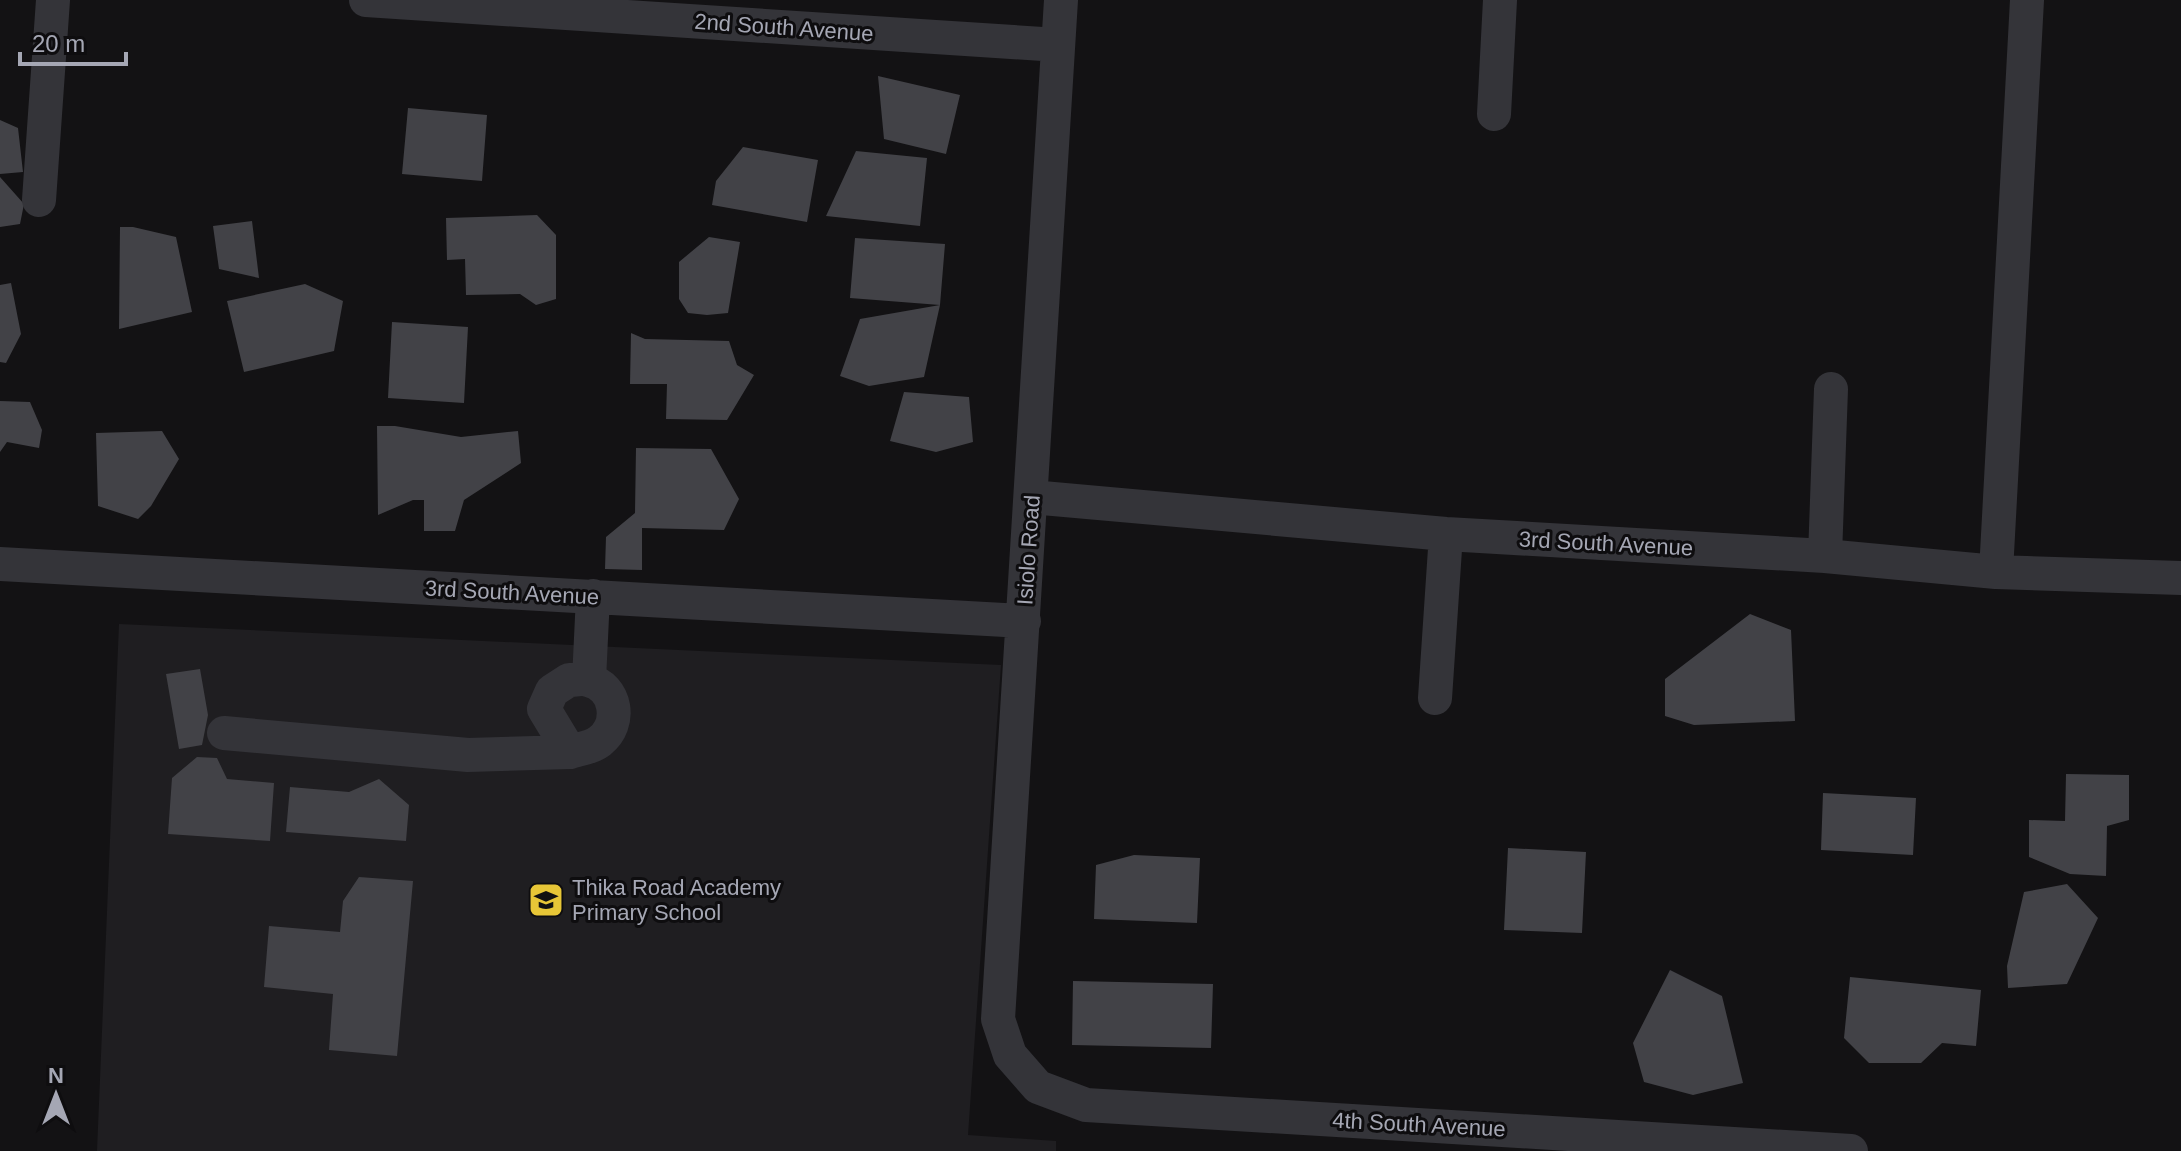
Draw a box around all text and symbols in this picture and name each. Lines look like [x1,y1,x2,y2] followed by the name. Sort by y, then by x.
[694,9,874,46] street label: 2nd South Avenue
[20,16,126,66] scale bar
[32,30,85,57] text: 20 m
[1012,494,1045,606] street label: Isiolo Road
[1518,526,1694,561] street label: 3rd South Avenue
[424,575,600,610] street label: 3rd South Avenue
[572,875,781,925] place label: Thika Road Academy Primary School
[527,881,565,919] school or university icon: Thika Road Academy Primary School
[16,1055,96,1135] north arrow
[48,1063,64,1088] text: N
[1332,1107,1506,1142] street label: 4th South Avenue

